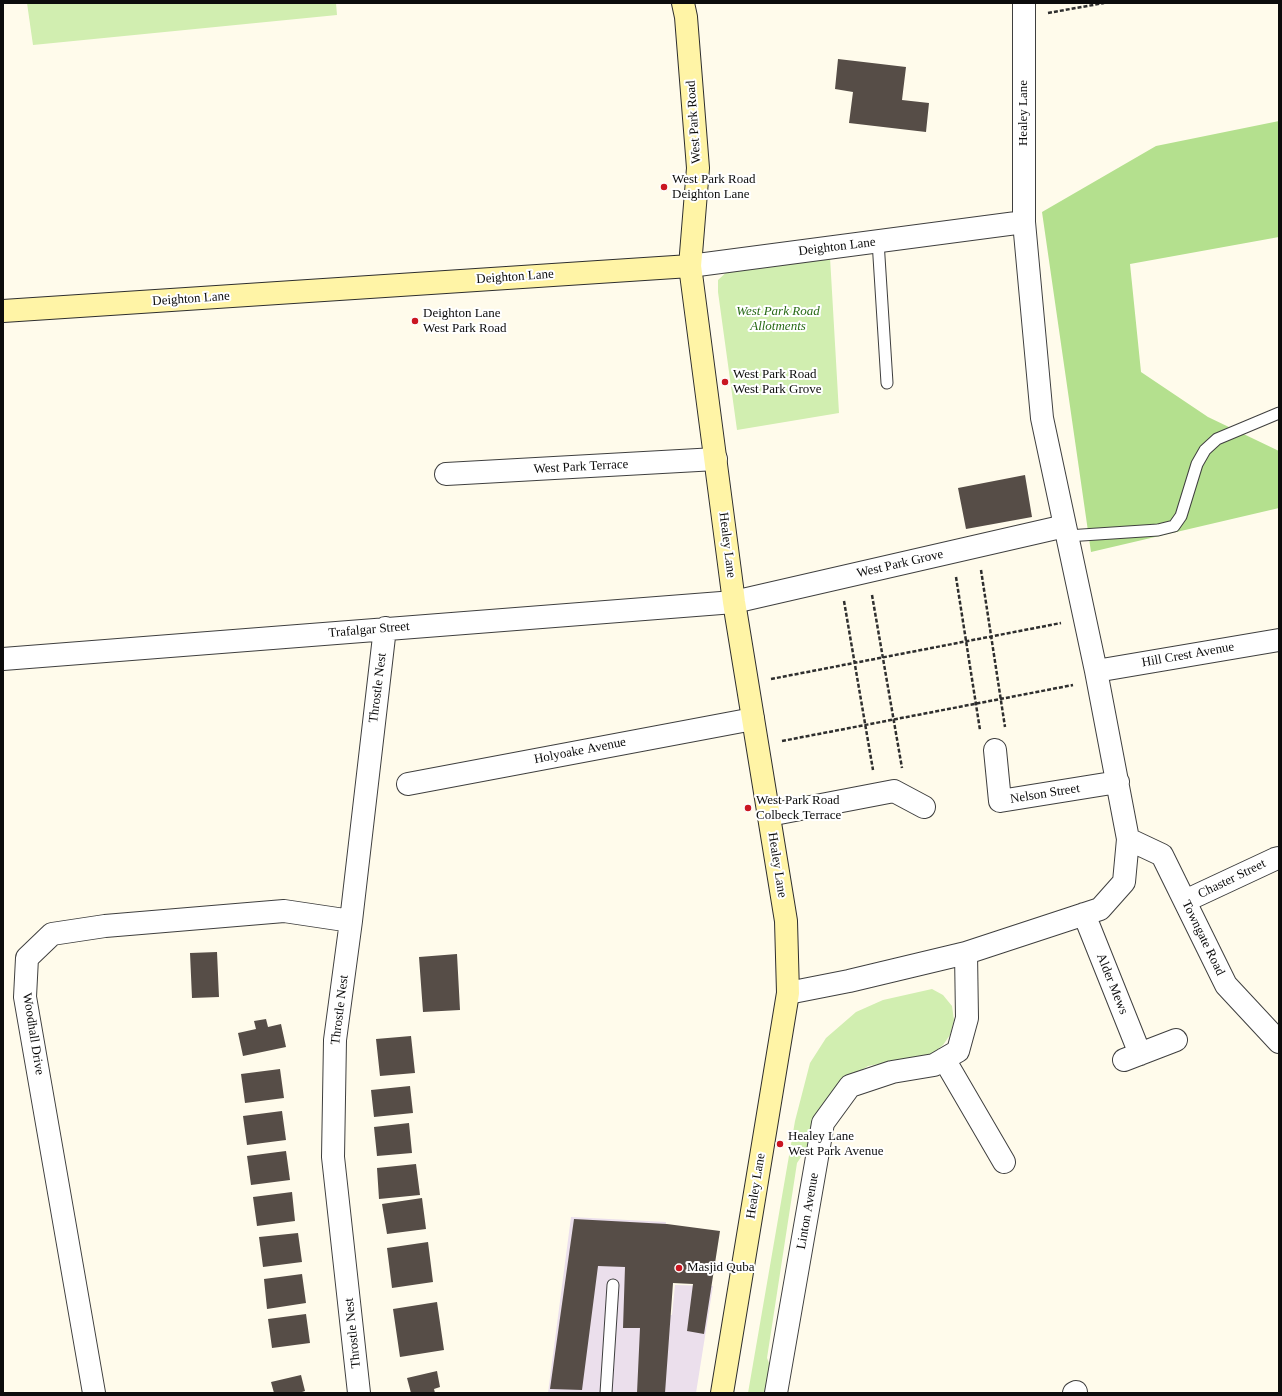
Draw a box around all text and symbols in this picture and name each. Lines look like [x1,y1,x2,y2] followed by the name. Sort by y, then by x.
[683,80,705,164] street label: West Park Road
[1016,80,1032,146] street label: Healey Lane
[672,172,755,203] place label: West Park Road Deighton Lane
[659,182,669,192] marker: West Park Road Deighton Lane
[798,235,876,259] street label: Deighton Lane
[476,267,554,287] street label: Deighton Lane
[152,289,230,309] street label: Deighton Lane
[736,304,820,335] park label: West Park Road Allotments
[423,306,506,337] place label: Deighton Lane West Park Road
[410,316,420,326] marker: Deighton Lane West Park Road
[733,367,821,398] place label: West Park Road West Park Grove
[720,377,730,387] marker: West Park Road West Park Grove
[533,457,629,477] street label: West Park Terrace
[715,511,739,579] street label: Healey Lane
[855,546,945,582] street label: West Park Grove
[328,619,410,641] street label: Trafalgar Street
[1141,639,1235,671] street label: Hill Crest Avenue
[366,652,390,724] street label: Throstle Nest
[533,734,627,768] street label: Holyoake Avenue
[1009,781,1081,807] street label: Nelson Street
[756,793,841,824] place label: West Park Road Colbeck Terrace
[743,803,753,813] marker: West Park Road Colbeck Terrace
[764,831,790,899] street label: Healey Lane
[1196,856,1268,902] street label: Chaster Street
[1178,898,1228,978] street label: Towngate Road
[1093,951,1131,1017] street label: Alder Mews
[328,974,352,1046] street label: Throstle Nest
[19,992,47,1076] street label: Woodhall Drive
[788,1129,883,1160] place label: Healey Lane West Park Avenue
[775,1139,785,1149] marker: Healey Lane West Park Avenue
[743,1152,769,1220] street label: Healey Lane
[794,1172,822,1250] street label: Linton Avenue
[687,1260,755,1276] place label: Masjid Quba
[674,1263,684,1273] marker: Masjid Quba
[342,1297,364,1369] street label: Throstle Nest

